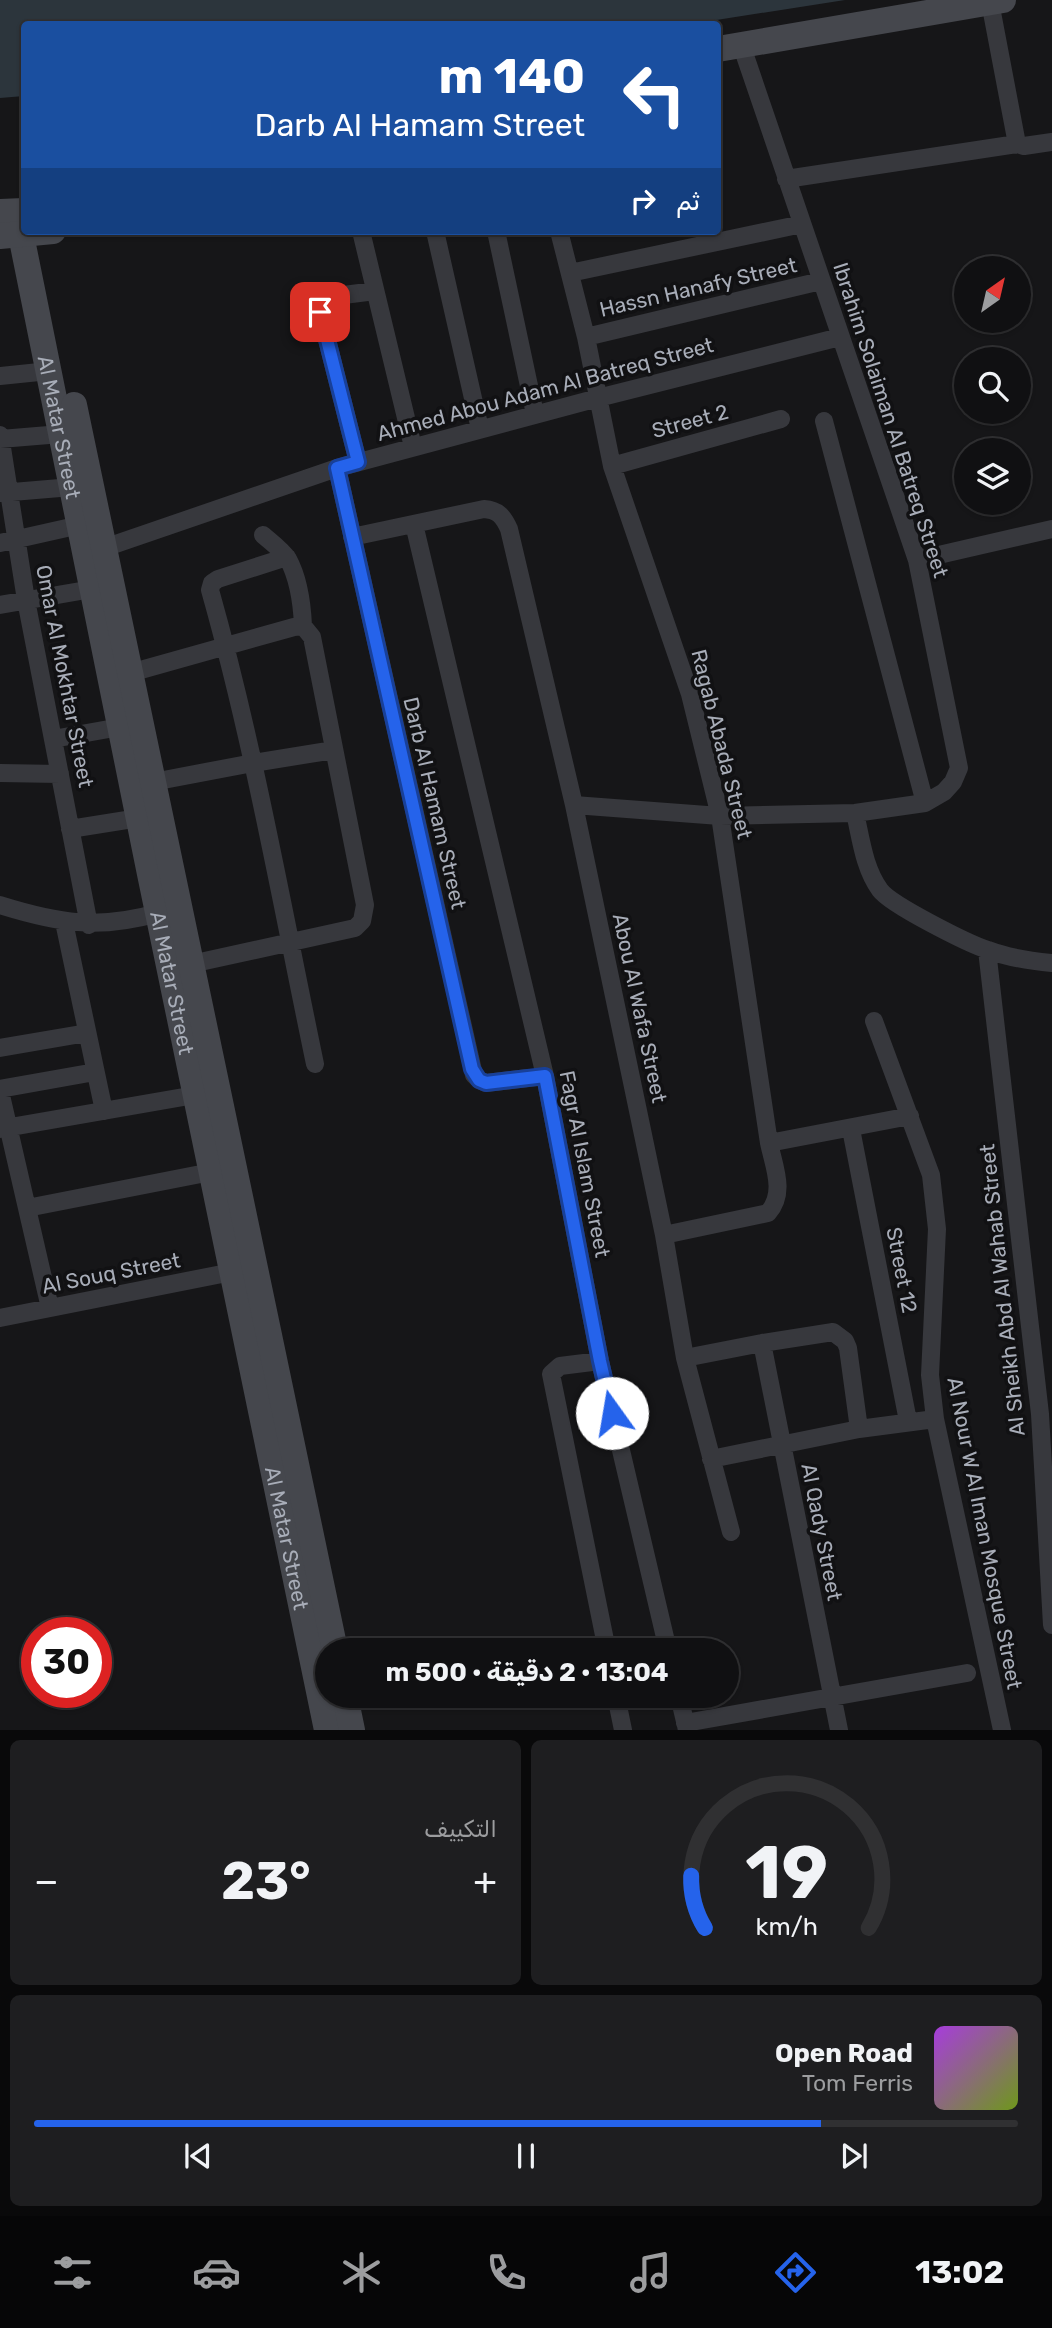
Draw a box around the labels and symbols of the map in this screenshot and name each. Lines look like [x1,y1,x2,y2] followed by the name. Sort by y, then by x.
[597,252,799,322] street label: Hassn Hanafy Street
[954,256,1031,332] north arrow
[828,259,954,581] street label: Ibrahim Solaiman Al Batreq Street
[290,282,350,342] pin
[374,332,716,446] street label: Ahmed Abou Adam Al Batreq Street
[33,353,86,501] street label: Al Matar Street
[649,399,731,443] street label: Street 2
[31,563,99,789] street label: Omar Al Mokhtar Street
[686,647,758,841] street label: Ragab Abada Street
[398,695,472,911] street label: Darb Al Hamam Street
[145,909,199,1057] street label: Al Matar Street
[608,911,672,1105] street label: Abou Al Wafa Street
[555,1068,615,1260] street label: Fagr Al Islam Street
[974,1143,1030,1437] street label: Al Sheikh Abd Al Wahab Street
[881,1225,923,1315] street label: Street 12
[40,1247,182,1299] street label: Al Souq Street
[942,1375,1028,1691] street label: Al Nour W Al Iman Mosque Street
[575,1376,649,1450] position arrow
[796,1461,848,1603] street label: Al Qady Street
[260,1464,314,1612] street label: Al Matar Street
[21,1617,112,1708] speed limit sign: 30

